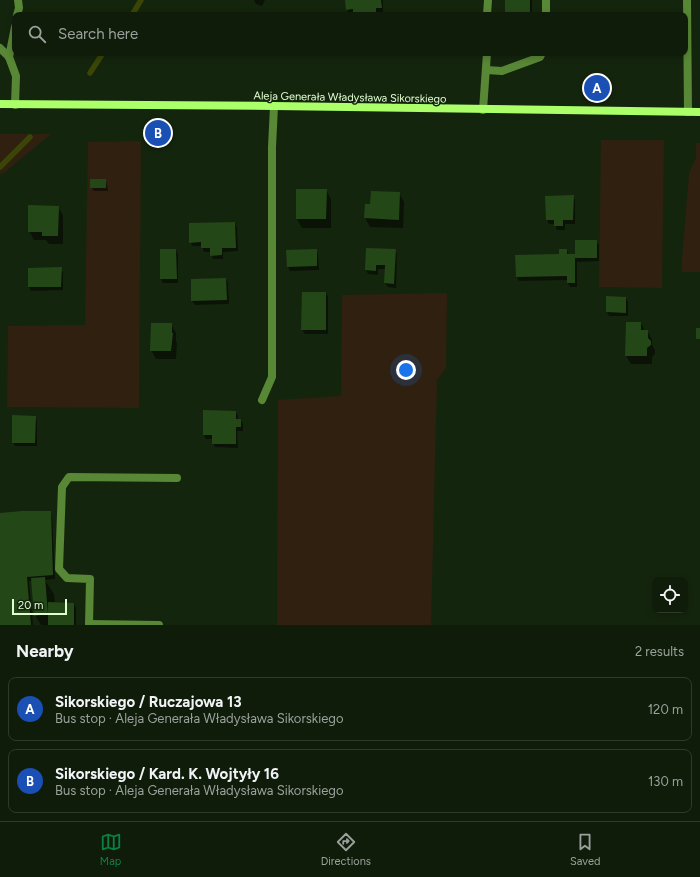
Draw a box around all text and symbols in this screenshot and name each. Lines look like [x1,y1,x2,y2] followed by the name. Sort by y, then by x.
[12,12,688,56] search box
[26,23,48,45] icon: search
[58,25,138,43] text: Search here
[584,73,610,103] pin: A
[253,89,447,106] street label: Aleja Generała Władysława Sikorskiego
[145,118,171,148] pin: B
[396,360,416,380] your location
[652,577,688,613] map controls
[652,577,688,613] button: locate
[12,597,67,616] scale bar
[18,599,43,612] text: 20 m
[16,641,74,661] text: Nearby
[635,644,684,659] text: 2 results
[55,693,242,711] text: Sikorskiego / Ruczajowa 13
[25,702,35,717] text: A
[648,702,683,717] text: 120 m
[55,711,343,726] text: Bus stop · Aleja Generała Władysława Sikorskiego
[55,765,279,783] text: Sikorskiego / Kard. K. Wojtyły 16
[26,774,34,789] text: B
[648,774,683,789] text: 130 m
[55,783,343,798] text: Bus stop · Aleja Generała Władysława Sikorskiego
[100,831,122,868] tab: Map
[321,831,371,868] tab: Directions
[570,831,600,868] tab: Saved

